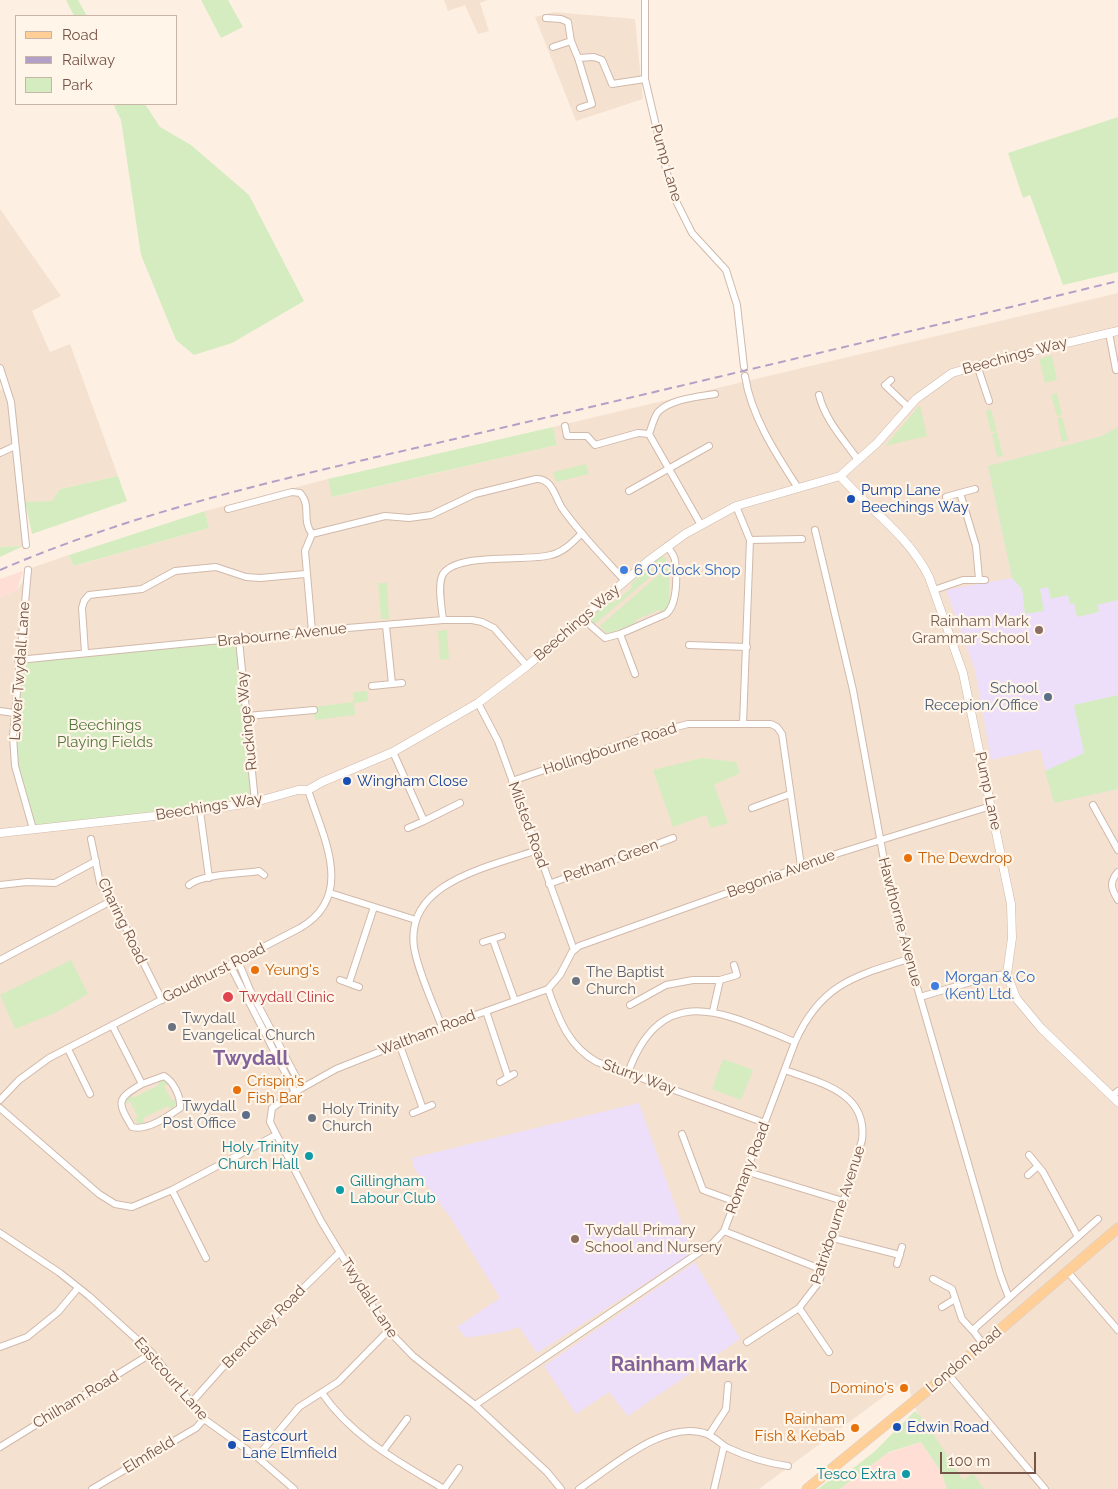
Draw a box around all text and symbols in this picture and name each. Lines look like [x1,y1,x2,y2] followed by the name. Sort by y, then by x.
[15,15,178,105] legend
[62,26,98,44] text: Road
[62,51,115,69] text: Railway
[62,76,93,94] text: Park
[646,122,686,204] street label: Pump Lane
[961,333,1069,379] street label: Beechings Way
[861,481,969,516] place label: Pump Lane Beechings Way
[845,493,857,505] marker: Pump Lane Beechings Way
[634,561,740,579] place label: 6 O'Clock Shop
[618,564,630,576] marker: 6 O'Clock Shop
[530,581,624,665] street label: Beechings Way
[6,601,34,741] street label: Lower Twydall Lane
[912,612,1029,647] place label: Rainham Mark Grammar School
[217,619,347,651] street label: Brabourne Avenue
[1033,624,1045,636] marker: Rainham Mark Grammar School
[233,671,261,771] street label: Ruckinge Way
[925,679,1038,714] place label: School Recepion/Office
[1042,691,1054,703] marker: School Recepion/Office
[57,716,153,751] park label: Beechings Playing Fields
[541,719,679,779] street label: Hollingbourne Road
[971,750,1005,832] street label: Pump Lane
[357,772,468,790] place label: Wingham Close
[341,775,353,787] marker: Wingham Close
[504,779,552,871] street label: Milsted Road
[154,790,264,824] street label: Beechings Way
[561,836,661,886] street label: Petham Green
[725,846,837,902] street label: Begonia Avenue
[918,849,1012,867] place label: The Dewdrop
[902,852,914,864] marker: The Dewdrop
[874,855,926,989] street label: Hawthorne Avenue
[93,875,151,967] street label: Charing Road
[160,939,268,1007] street label: Goudhurst Road
[265,961,319,979] place label: Yeung's
[586,963,664,998] place label: The Baptist Church
[249,964,261,976] marker: Yeung's
[945,968,1035,1003] place label: Morgan & Co (Kent) Ltd.
[570,975,582,987] marker: The Baptist Church
[929,980,941,992] marker: Morgan & Co (Kent) Ltd.
[239,988,334,1006] place label: Twydall Clinic
[221,990,235,1004] marker: Twydall Clinic
[376,1006,478,1060] street label: Waltham Road
[182,1009,315,1044] place label: Twydall Evangelical Church
[166,1021,178,1033] marker: Twydall Evangelical Church
[213,1047,289,1071] district label: Twydall
[600,1055,678,1099] street label: Sturry Way
[247,1072,304,1107] place label: Crispin's Fish Bar
[231,1084,243,1096] marker: Crispin's Fish Bar
[163,1097,236,1132] place label: Twydall Post Office
[322,1100,399,1135] place label: Holy Trinity Church
[240,1109,252,1121] marker: Twydall Post Office
[306,1112,318,1124] marker: Holy Trinity Church
[722,1120,774,1216] street label: Romany Road
[218,1138,299,1173] place label: Holy Trinity Church Hall
[807,1143,869,1287] street label: Patrixbourne Avenue
[303,1150,315,1162] marker: Holy Trinity Church Hall
[350,1172,436,1207] place label: Gillingham Labour Club
[334,1184,346,1196] marker: Gillingham Labour Club
[585,1221,722,1256] place label: Twydall Primary School and Nursery
[569,1233,581,1245] marker: Twydall Primary School and Nursery
[336,1255,402,1341] street label: Twydall Lane
[219,1282,309,1372] street label: Brenchley Road
[923,1323,1005,1397] street label: London Road
[130,1334,212,1424] street label: Eastcourt Lane
[611,1353,747,1377] district label: Rainham Mark
[30,1367,122,1433] street label: Chilham Road
[830,1379,894,1397] place label: Domino's
[898,1382,910,1394] marker: Domino's
[755,1410,845,1445] place label: Rainham Fish & Kebab
[907,1418,989,1436] place label: Edwin Road
[891,1421,903,1433] marker: Edwin Road
[849,1422,861,1434] marker: Rainham Fish & Kebab
[242,1427,337,1462] place label: Eastcourt Lane Elmfield
[120,1433,178,1477] street label: Elmfield
[226,1439,238,1451] marker: Eastcourt Lane Elmfield
[943,1442,1039,1474] scale bar
[948,1452,990,1470] text: 100 m
[816,1465,896,1483] place label: Tesco Extra
[900,1468,912,1480] marker: Tesco Extra

